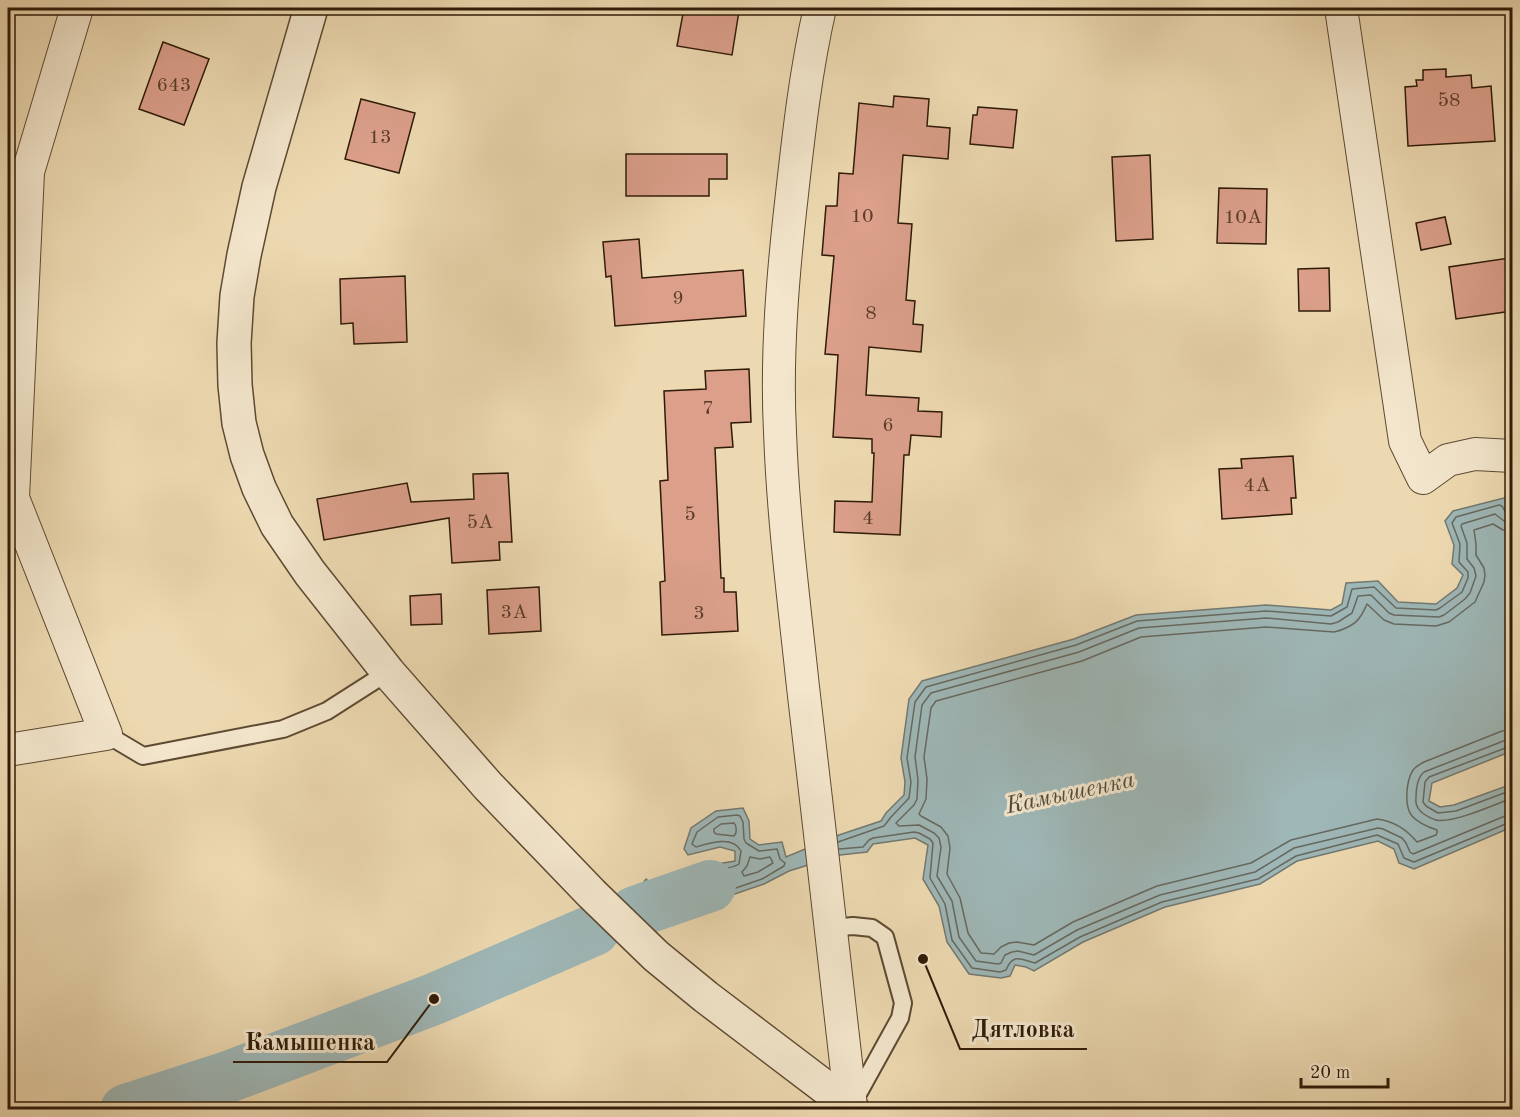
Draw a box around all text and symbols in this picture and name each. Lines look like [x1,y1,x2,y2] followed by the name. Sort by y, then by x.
[157,76,191,96] house number: 643
[1437,91,1461,111] house number: 58
[368,128,392,148] house number: 13
[850,207,874,227] house number: 10
[1224,208,1262,228] house number: 10А
[672,289,684,309] house number: 9
[865,304,877,324] house number: 8
[702,399,714,419] house number: 7
[882,416,894,436] house number: 6
[1244,476,1270,496] house number: 4А
[684,505,696,525] house number: 5
[862,509,874,529] house number: 4
[467,513,493,533] house number: 5А
[501,603,527,623] house number: 3А
[693,604,705,624] house number: 3
[1003,769,1137,820] water label: Камышенка
[960,1007,1087,1049] callout: Дятловка
[971,1019,1075,1043] text: Дятловка
[233,1020,387,1062] callout: Камышенка
[245,1032,375,1056] text: Камышенка
[1301,1051,1388,1089] scale bar
[1310,1064,1350,1082] text: 20 m

